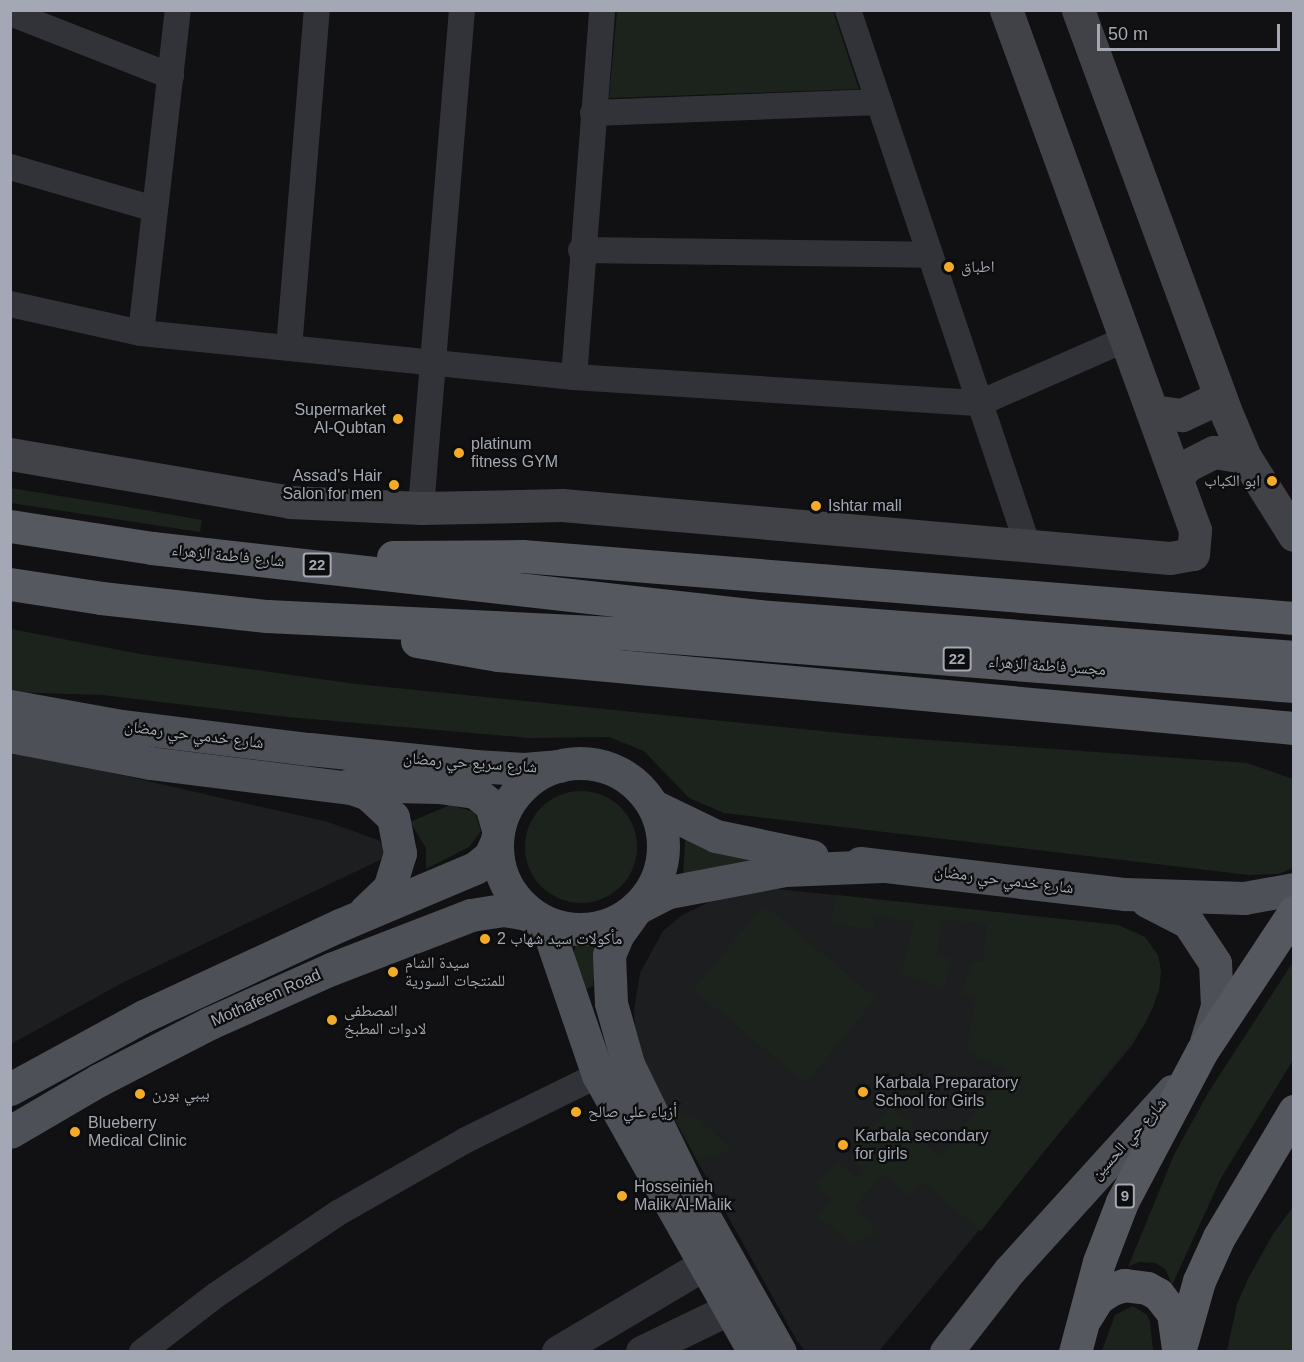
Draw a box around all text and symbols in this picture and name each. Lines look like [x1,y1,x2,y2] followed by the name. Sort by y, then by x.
[1100,12,1283,50] scale bar
[1108,24,1148,44] text: 50 m
[961,257,994,277] place label: اطباق
[942,260,956,274] marker: اطباق
[294,400,386,438] place label: Supermarket Al-Qubtan
[391,412,405,426] marker: Supermarket Al-Qubtan
[471,434,558,472] place label: platinum fitness GYM
[452,446,466,460] marker: platinum fitness GYM
[282,466,382,504] place label: Assad's Hair Salon for men
[1204,471,1260,491] place label: ابو الكباب
[1265,474,1279,488] marker: ابو الكباب
[387,478,401,492] marker: Assad's Hair Salon for men
[828,496,902,516] place label: Ishtar mall
[809,499,823,513] marker: Ishtar mall
[171,541,285,571] street label: شارع فاطمة الزهراء
[302,553,332,577] road number: 22
[942,647,972,671] road number: 22
[987,652,1107,680] street label: مجسر فاطمة الزهراء
[123,717,265,753] street label: شارع خدمي حي رمضان
[402,749,538,777] street label: شارع سريع حي رمضان
[933,862,1075,898] street label: شارع خدمي حي رمضان
[497,929,622,949] place label: مأكولات سيد شهاب 2
[478,932,492,946] marker: مأكولات سيد شهاب 2
[405,953,505,991] place label: سيدة الشام للمنتجات السورية
[208,965,324,1031] street label: Mothafeen Road
[386,965,400,979] marker: سيدة الشام للمنتجات السورية
[344,1001,426,1039] place label: المصطفى لادوات المطبخ
[325,1013,339,1027] marker: المصطفى لادوات المطبخ
[875,1073,1018,1111] place label: Karbala Preparatory School for Girls
[152,1084,210,1104] place label: بيبي بورن
[856,1085,870,1099] marker: Karbala Preparatory School for Girls
[133,1087,147,1101] marker: بيبي بورن
[1087,1094,1171,1184] street label: شارع حي الحسين
[588,1102,677,1122] place label: أزياء علي صالح
[569,1105,583,1119] marker: أزياء علي صالح
[88,1113,187,1151] place label: Blueberry Medical Clinic
[66,1123,84,1141] marker: Blueberry Medical Clinic
[855,1126,988,1164] place label: Karbala secondary for girls
[836,1138,850,1152] marker: Karbala secondary for girls
[634,1177,733,1215] place label: Hosseinieh Malik Al-Malik
[1114,1184,1136,1208] road number: 9
[615,1189,629,1203] marker: Hosseinieh Malik Al-Malik

